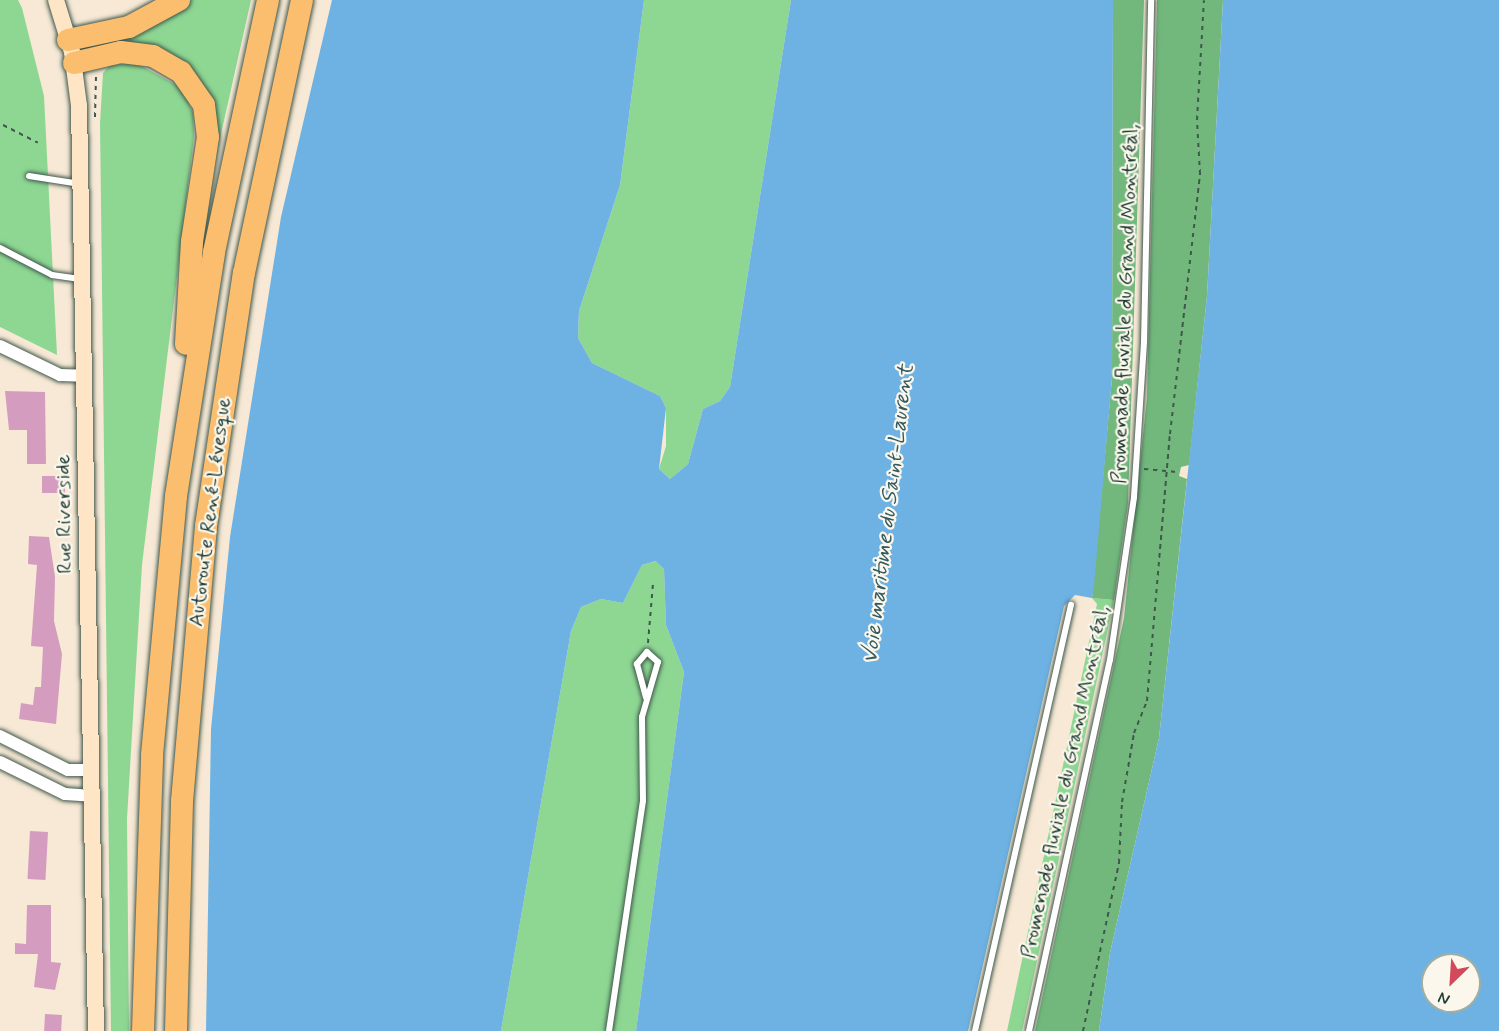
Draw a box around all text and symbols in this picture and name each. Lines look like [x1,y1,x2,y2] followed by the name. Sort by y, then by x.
[1106,128,1144,480] street label: Promenade fluviale du Grand Montréal,
[857,362,921,666] water label: Voie maritime du Saint-Laurent
[184,398,236,626] street label: Autoroute René-Lévesque
[50,454,78,574] street label: Rue Riverside
[1016,607,1114,957] street label: Promenade fluviale du Grand Montréal,
[1421,953,1481,1013] north arrow
[1435,986,1453,1010] text: N

